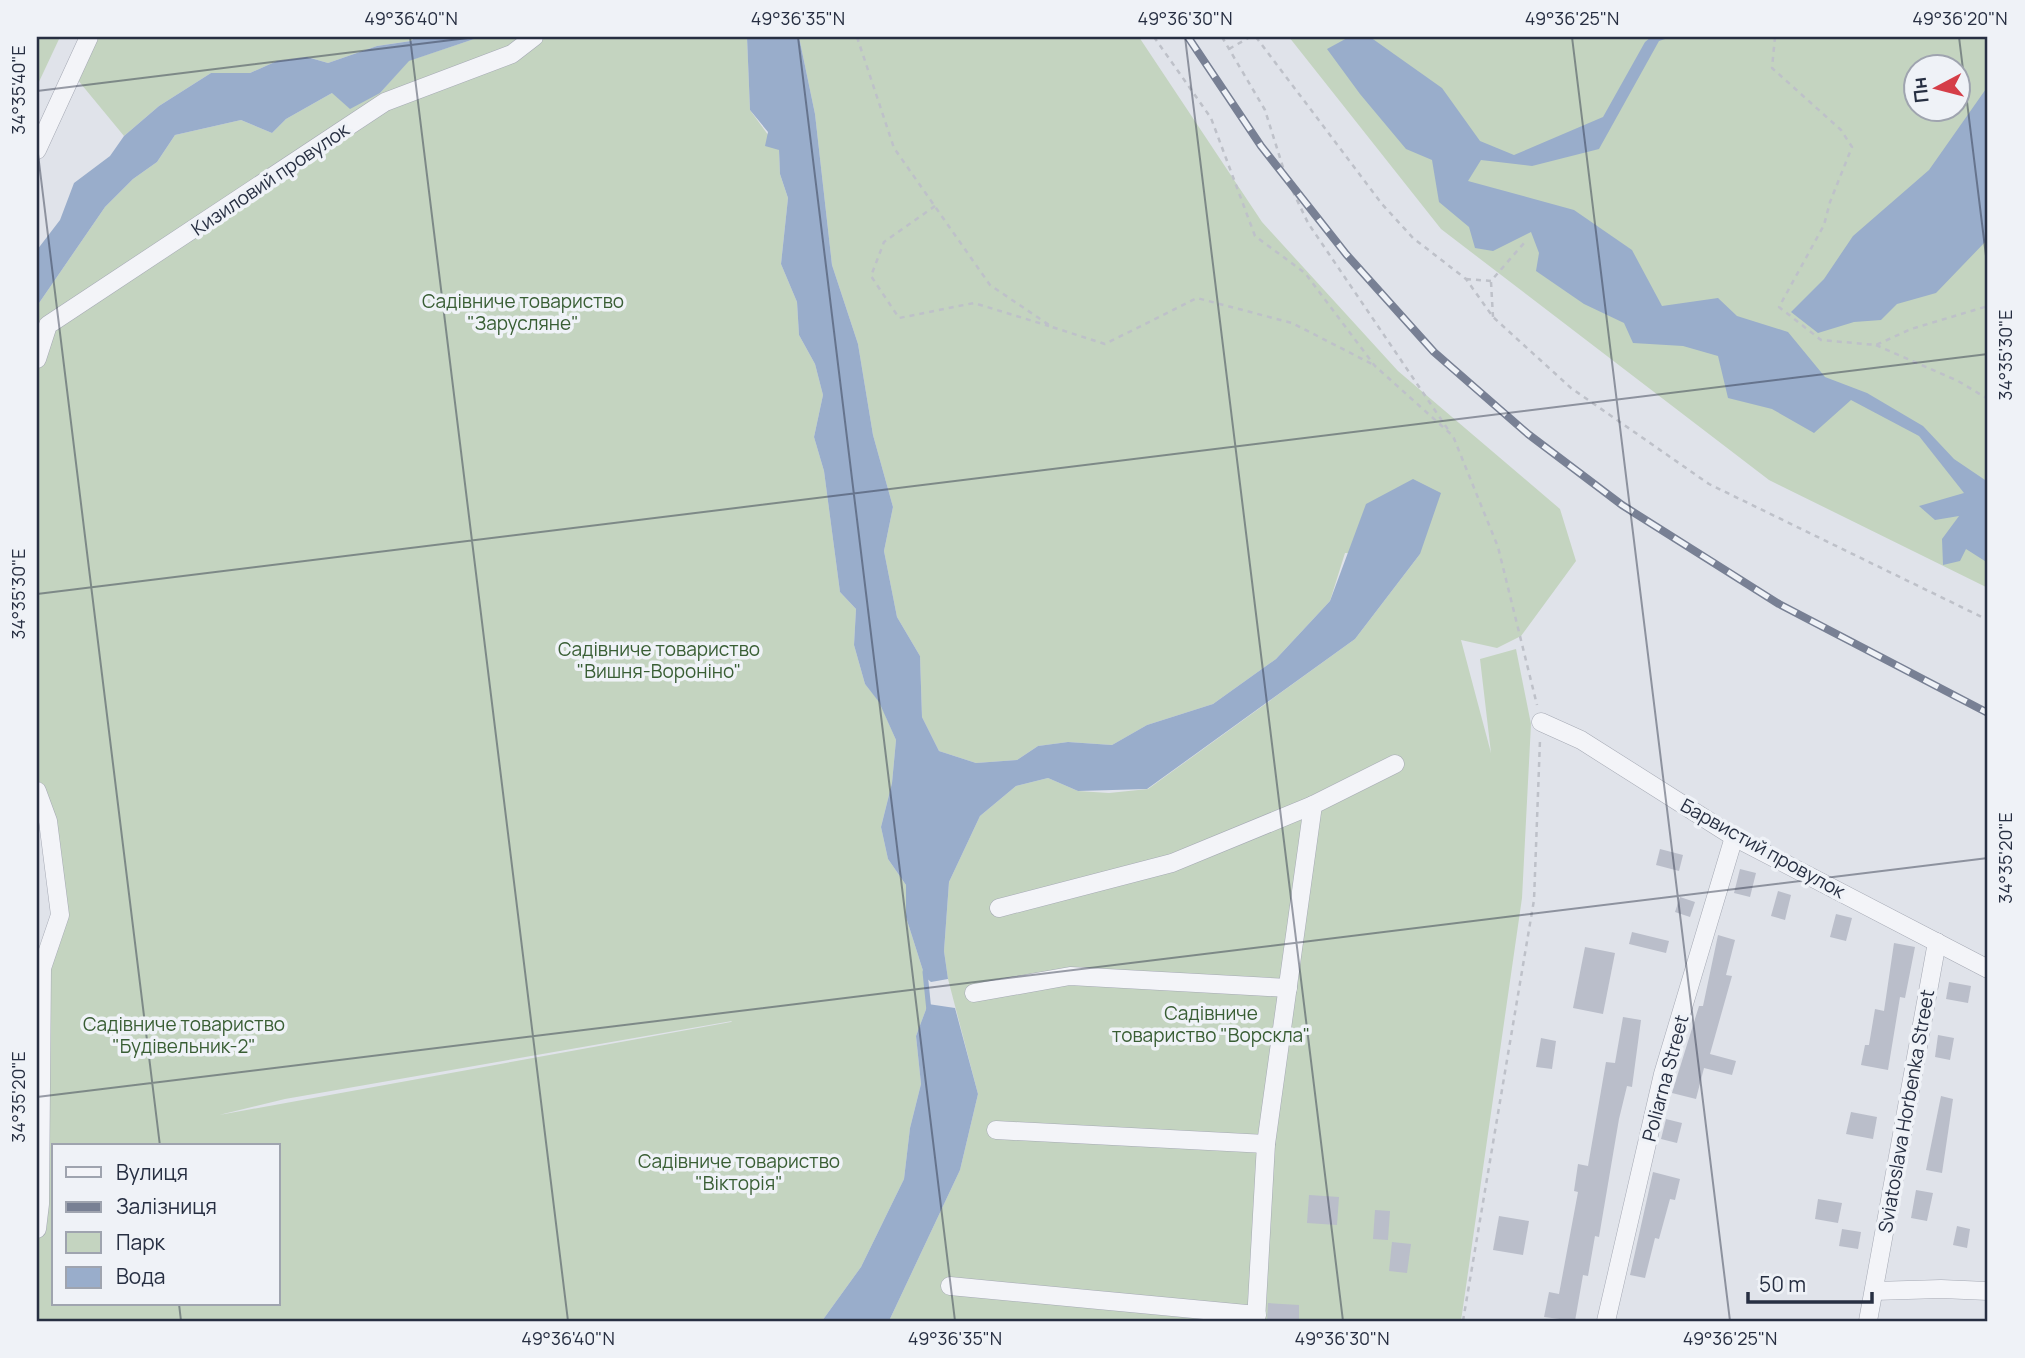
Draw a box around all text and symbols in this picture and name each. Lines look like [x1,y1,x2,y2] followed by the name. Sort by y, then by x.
[364,6,458,30] text: 49°36'40"N
[751,6,845,30] text: 49°36'35"N
[1138,6,1232,30] text: 49°36'30"N
[1525,6,1619,30] text: 49°36'25"N
[1912,6,2008,30] text: 49°36'20"N
[6,45,30,135] text: 34°35'40"E
[1902,52,1972,122] north arrow
[1906,76,1935,104] text: Пн
[186,116,354,242] street label: Кизиловий провулок
[422,288,624,336] park label: Садівниче товариство "Зарусляне"
[1993,309,2017,401] text: 34°35'30"E
[6,548,30,640] text: 34°35'30"E
[558,636,760,684] park label: Садівниче товариство "Вишня-Вороніно"
[1676,792,1850,904] street label: Барвистий провулок
[1993,812,2017,904] text: 34°35'20"E
[1872,987,1940,1235] street label: Sviatoslava Horbenka Street
[1112,1000,1310,1048] park label: Садівниче товариство "Ворскла"
[83,1011,285,1059] park label: Садівниче товариство "Будівельник-2"
[1636,1012,1694,1144] street label: Poliarna Street
[6,1051,30,1143] text: 34°35'20"E
[52,1144,280,1306] legend
[638,1148,840,1196] park label: Садівниче товариство "Вікторія"
[116,1158,188,1186] text: Вулиця
[116,1192,217,1220] text: Залізниця
[116,1228,166,1256] text: Парк
[1748,1260,1873,1304] scale bar
[116,1262,166,1290] text: Вода
[1759,1270,1806,1298] text: 50 m
[521,1326,615,1350] text: 49°36'40"N
[908,1326,1002,1350] text: 49°36'35"N
[1295,1326,1389,1350] text: 49°36'30"N
[1683,1326,1777,1350] text: 49°36'25"N

